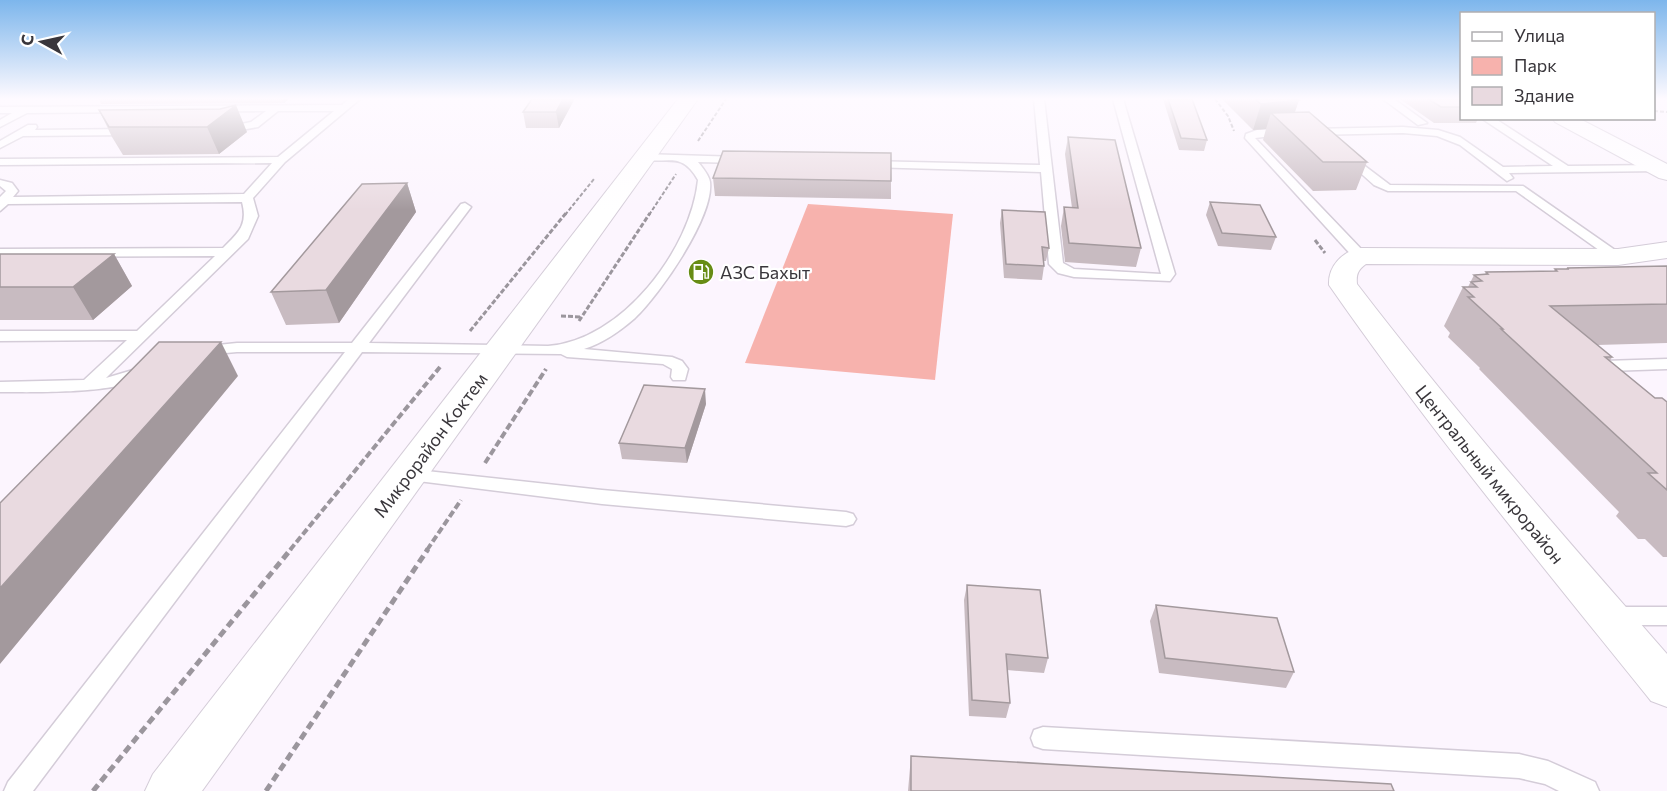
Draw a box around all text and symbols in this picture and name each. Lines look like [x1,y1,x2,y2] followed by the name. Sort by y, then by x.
[12,12,72,72] north arrow
[1460,12,1655,120] legend
[1514,24,1565,46] text: Улица
[16,33,37,47] text: С
[1514,54,1557,76] text: Парк
[1514,84,1574,106] text: Здание
[686,257,716,287] fuel station icon: АЗС Бахыт
[720,261,811,283] place label: АЗС Бахыт
[368,368,492,522] street label: Микрорайон Коктем
[1411,380,1569,568] street label: Центральный микрорайон

